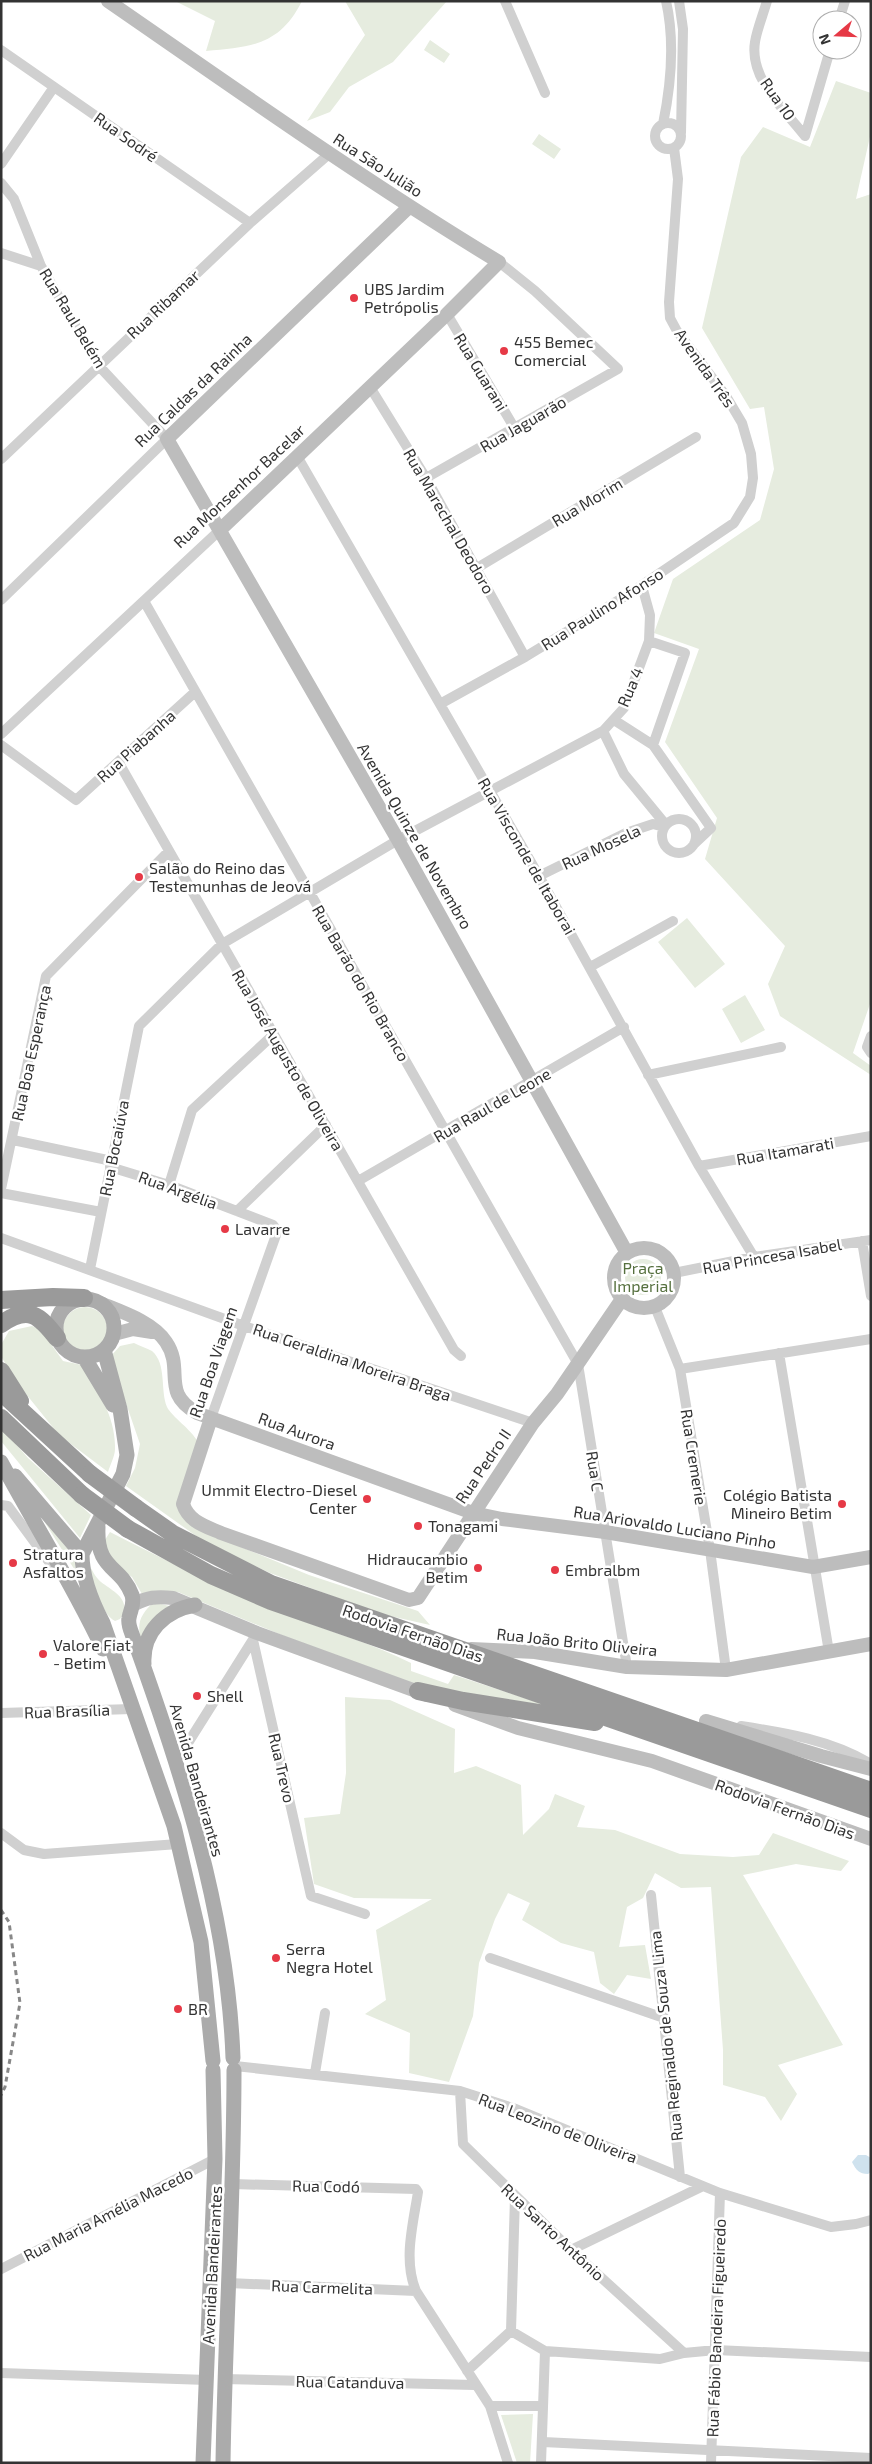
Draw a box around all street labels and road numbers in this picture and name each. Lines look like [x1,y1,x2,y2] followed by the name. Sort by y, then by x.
[757,74,800,124] street label: Rua 10
[91,108,162,165] street label: Rua Sodré
[330,129,426,200] street label: Rua São Julião
[36,264,111,371] street label: Rua Raul Belém
[122,265,203,342] street label: Rua Ribamar
[671,325,740,411] street label: Avenida Três
[130,329,255,450] street label: Rua Caldas da Rainha
[451,329,512,414] street label: Rua Guarani
[476,391,569,456] street label: Rua Jaguarão
[169,419,309,552] street label: Rua Monsenhor Bacelar
[400,445,499,597] street label: Rua Marechal Deodoro
[548,473,625,530] street label: Rua Morim
[537,563,666,654] street label: Rua Paulino Afonso
[613,664,646,709] street label: Rua 4
[93,705,179,786] street label: Rua Piabanha
[353,739,477,933] street label: Avenida Quinze de Novembro
[475,774,580,938] street label: Rua Visconde de Itaborai
[558,820,643,873] street label: Rua Mosela
[309,901,414,1064] street label: Rua Barão do Rio Branco
[229,966,348,1154] street label: Rua José Augusto de Oliveira
[7,983,55,1123] street label: Rua Boa Esperança
[430,1063,554,1146] street label: Rua Raul de Leone
[95,1098,132,1197] street label: Rua Bocaiúva
[735,1133,835,1168] street label: Rua Itamarati
[136,1167,220,1213] street label: Rua Argélia
[701,1234,843,1277] street label: Rua Princesa Isabel
[185,1304,240,1420] street label: Rua Boa Viagem
[251,1319,454,1404] street label: Rua Geraldina Moreira Braga
[256,1408,338,1453] street label: Rua Aurora
[678,1408,711,1506] street label: Rua Cremerie
[451,1425,514,1507] street label: Rua Pedro II
[583,1449,608,1492] street label: Rua C
[572,1501,778,1552] street label: Rua Ariovaldo Luciano Pinho
[340,1600,486,1666] street label: Rodovia Fernão Dias
[496,1624,658,1659] street label: Rua João Brito Oliveira
[24,1700,110,1721] street label: Rua Brasília
[167,1701,228,1859] street label: Avenida Bandeirantes
[265,1731,300,1805] street label: Rua Trevo
[713,1774,858,1843] street label: Rodovia Fernão Dias
[645,1930,686,2142] street label: Rua Reginaldo de Souza Lima
[476,2089,640,2167] street label: Rua Leozino de Oliveira
[20,2163,196,2265] street label: Rua Maria Amélia Macedo
[292,2175,360,2196] street label: Rua Codó
[498,2179,609,2284] street label: Rua Santo Antônio
[198,2185,225,2345] street label: Avenida Bandeirantes
[702,2218,729,2438] street label: Rua Fábio Bandeira Figueiredo
[271,2275,373,2298] street label: Rua Carmelita
[295,2371,405,2392] street label: Rua Catanduva

